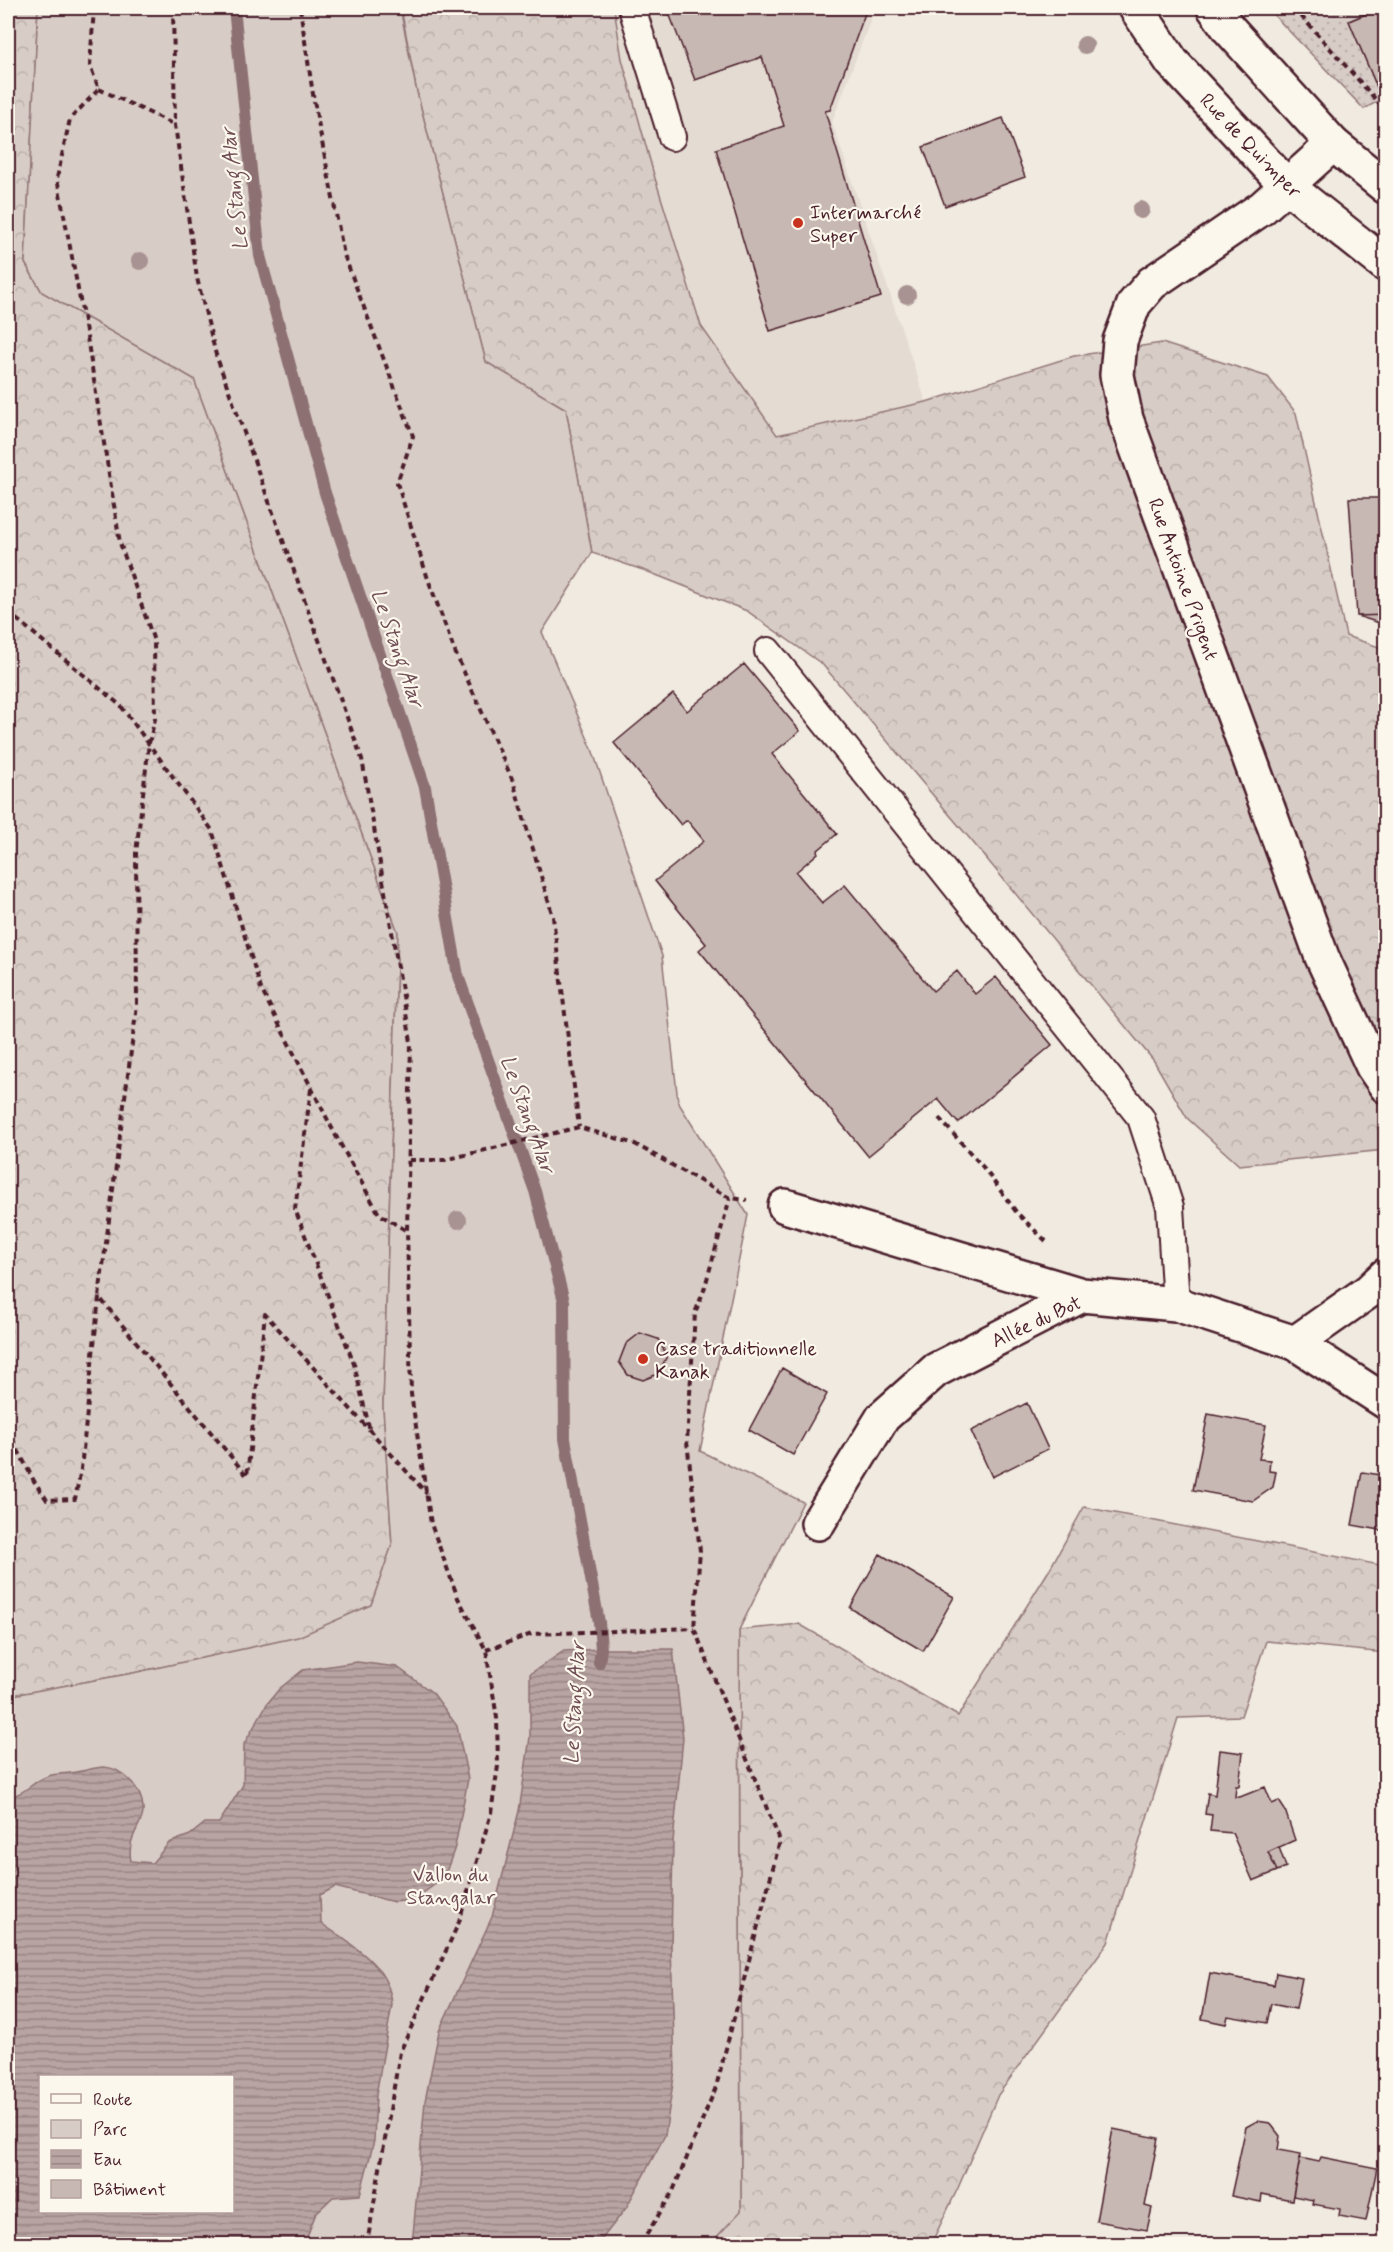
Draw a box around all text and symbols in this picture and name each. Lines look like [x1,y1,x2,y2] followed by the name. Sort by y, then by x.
[1193,88,1307,205] street label: Rue de Quimper
[214,124,257,252] water label: Le Stang Alar
[810,200,921,250] place label: Intermarché Super
[791,216,805,230] marker: Intermarché Super
[1140,495,1224,665] street label: Rue Antoine Prigent
[362,586,431,714] water label: Le Stang Alar
[491,1052,562,1180] water label: Le Stang Alar
[987,1290,1086,1355] street label: Allée du Bot
[655,1336,817,1386] place label: Case traditionnelle Kanak
[636,1352,650,1366] marker: Case traditionnelle Kanak
[558,1639,594,1765] water label: Le Stang Alar
[407,1862,496,1912] park label: Vallon du Stangalar
[39,2075,234,2213] legend
[93,2088,132,2112] text: Route
[93,2118,127,2142] text: Parc
[93,2148,122,2172] text: Eau
[93,2178,166,2202] text: Bâtiment

